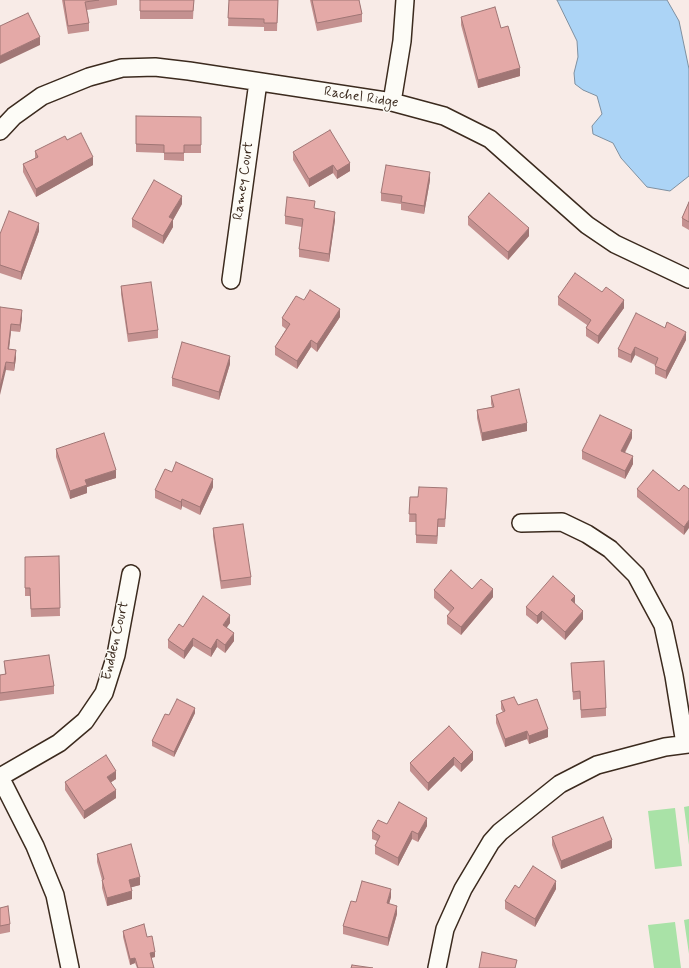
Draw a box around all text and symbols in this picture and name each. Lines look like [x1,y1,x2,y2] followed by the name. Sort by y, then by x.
[323,84,399,112] street label: Rachel Ridge
[230,141,258,221] street label: Ramey Court
[99,600,133,682] street label: Endden Court

